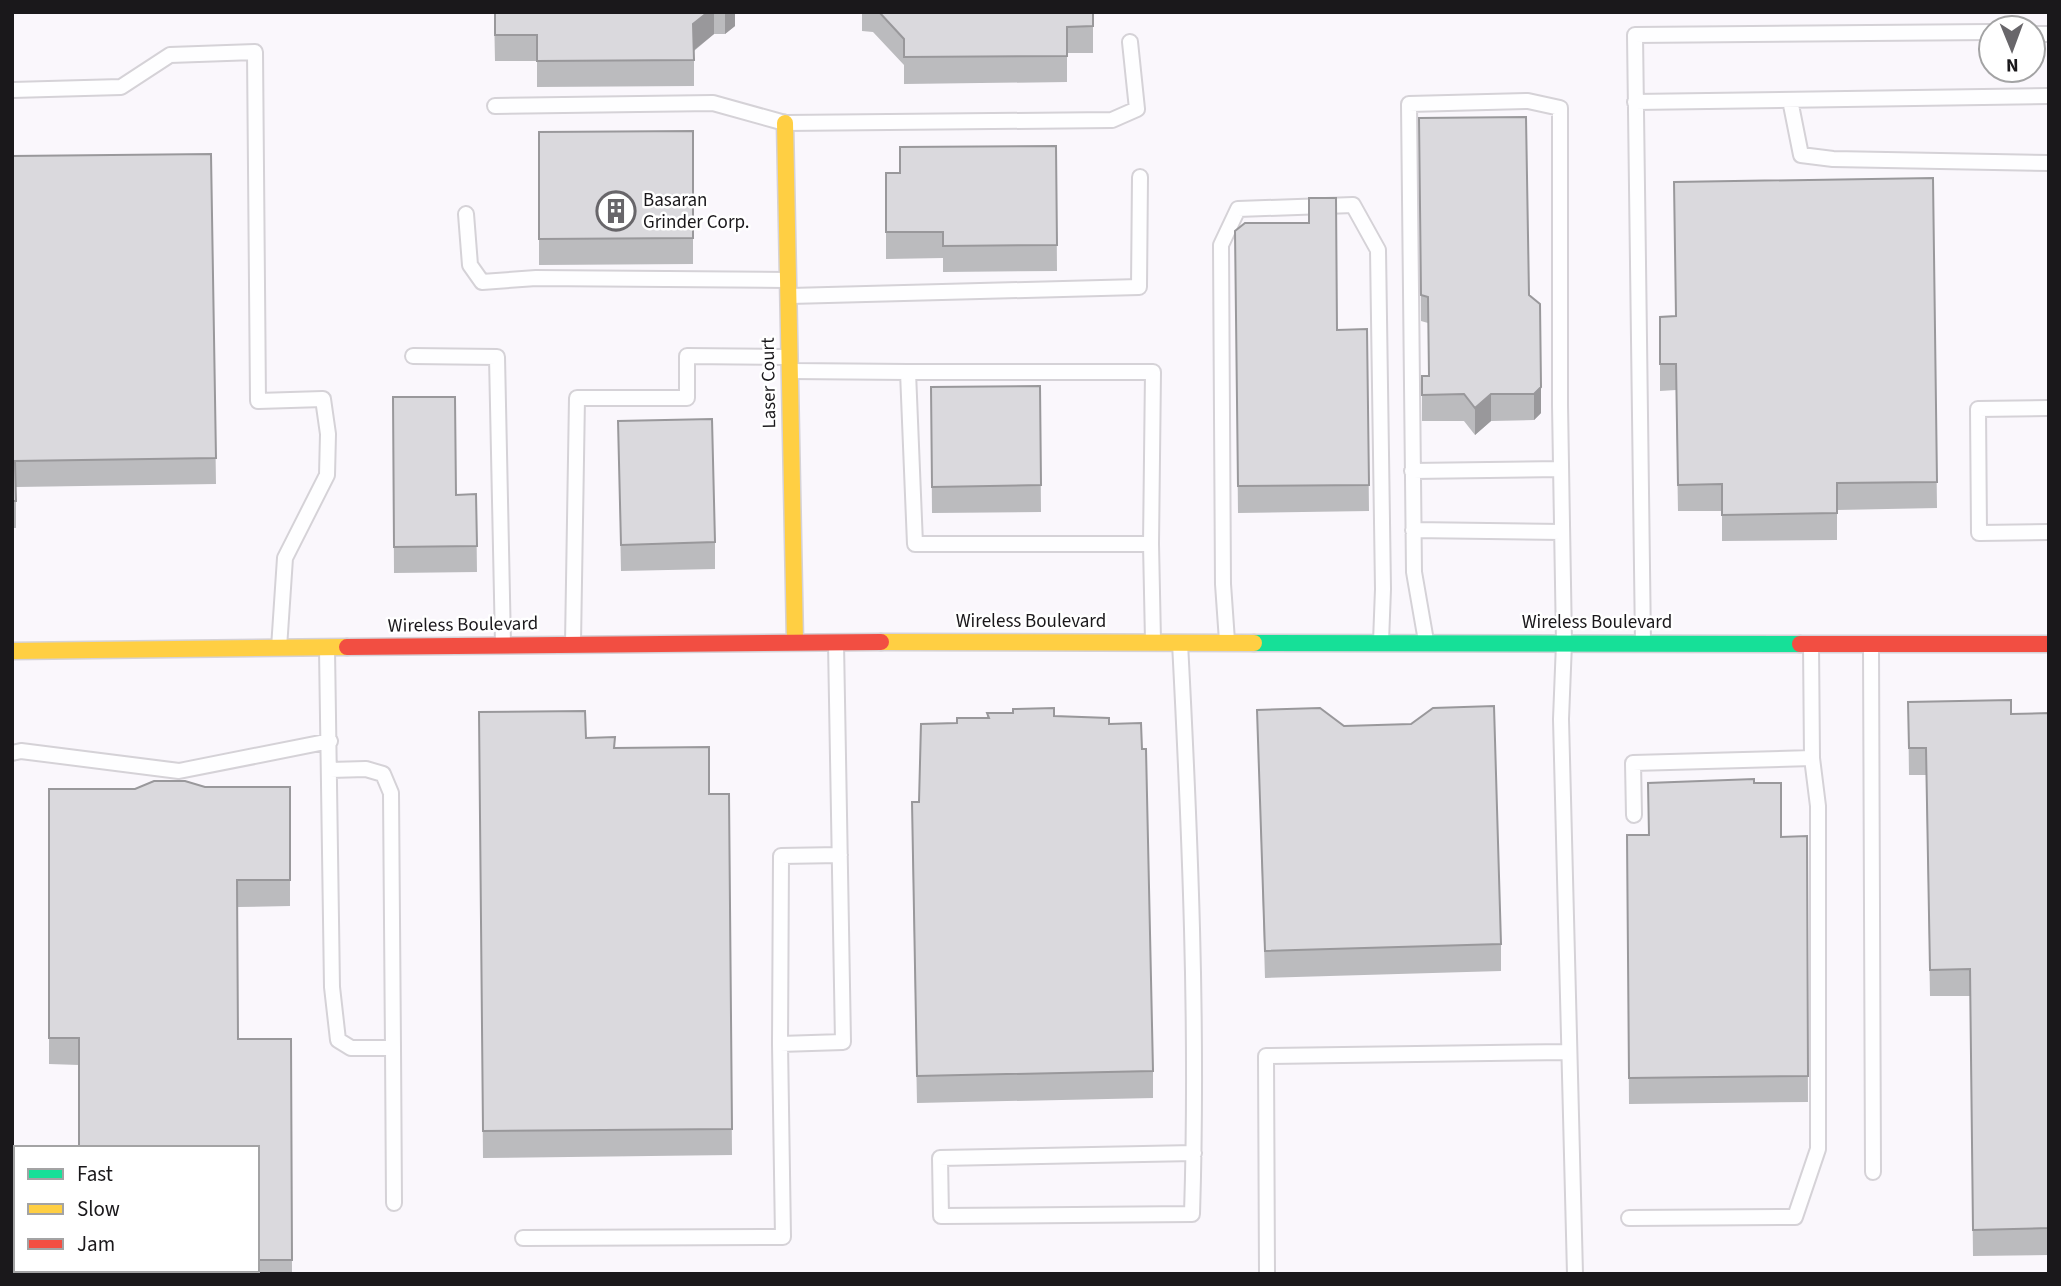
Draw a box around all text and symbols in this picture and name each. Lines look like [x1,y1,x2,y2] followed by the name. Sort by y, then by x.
[1977,14,2047,84] north arrow
[2006,51,2019,78] text: N
[643,187,750,236] place label: Basaran Grinder Corp.
[595,190,637,232] building icon: Basaran Grinder Corp.
[755,337,783,429] street label: Laser Court
[956,608,1106,635] street label: Wireless Boulevard
[1522,609,1672,636] street label: Wireless Boulevard
[387,610,539,640] street label: Wireless Boulevard
[14,1146,259,1272] legend
[77,1159,113,1189] text: Fast
[77,1194,120,1224] text: Slow
[77,1229,115,1259] text: Jam

